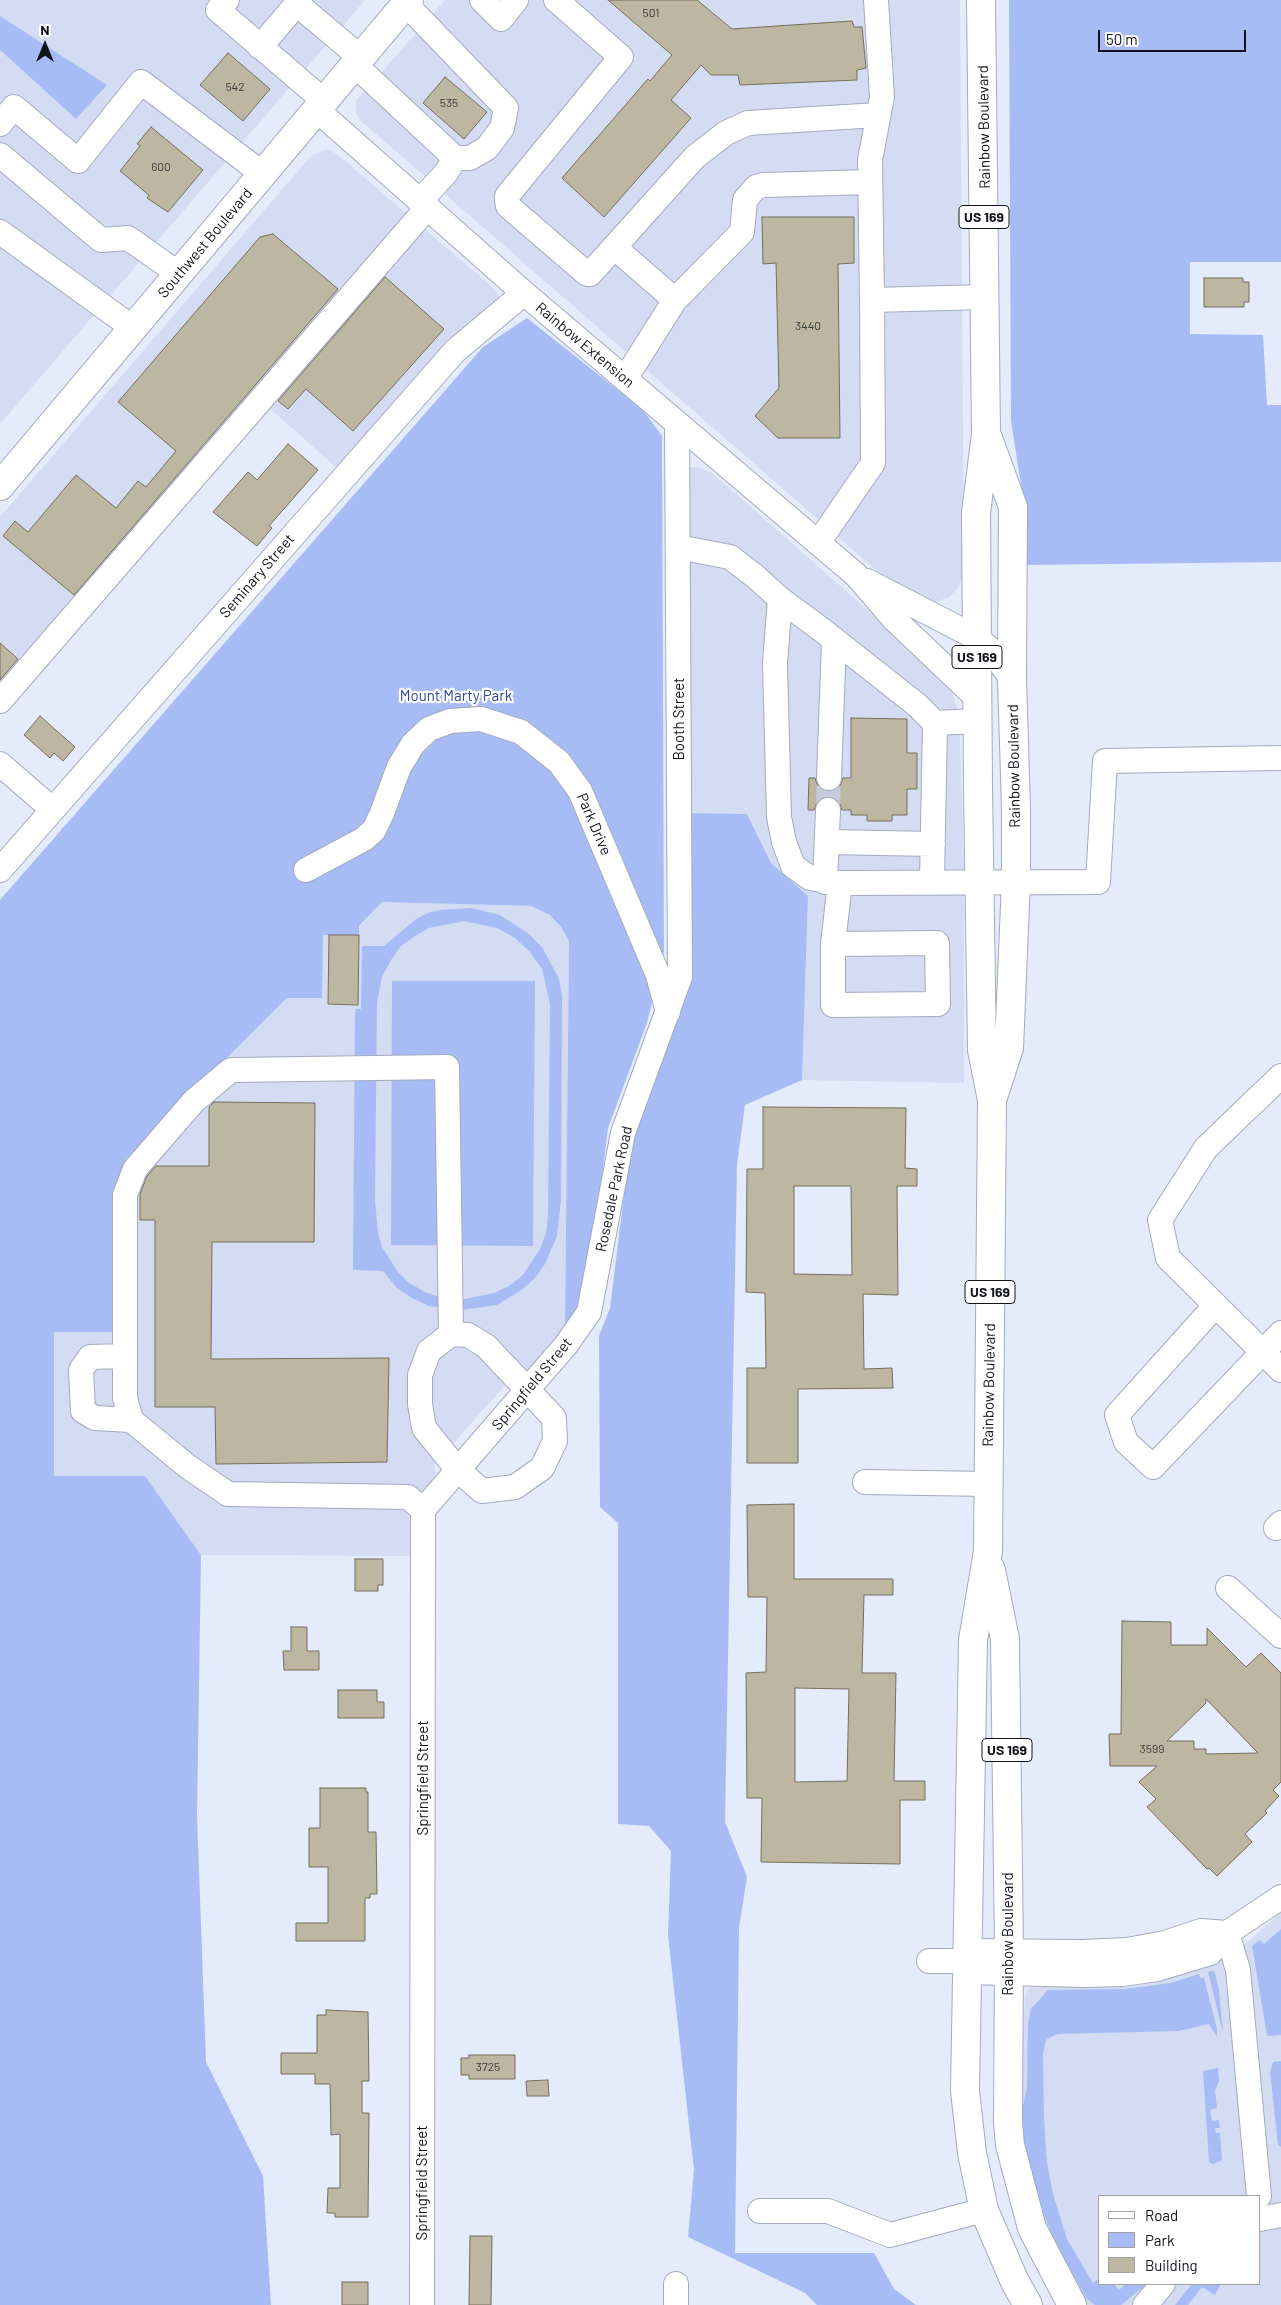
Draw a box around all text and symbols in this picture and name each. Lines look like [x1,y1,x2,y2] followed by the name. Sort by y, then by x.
[643,6,659,20] house number: 501
[20,20,70,70] north arrow
[1101,20,1248,52] scale bar
[40,21,50,38] text: N
[1106,30,1138,48] text: 50 m
[974,65,994,189] street label: Rainbow Boulevard
[225,80,245,94] house number: 542
[440,96,458,110] house number: 535
[151,160,171,174] house number: 600
[154,185,256,301] street label: Southwest Boulevard
[959,206,1009,228] road number: US 169
[532,298,638,392] street label: Rainbow Extension
[795,319,821,333] house number: 3440
[216,530,298,622] street label: Seminary Street
[952,646,1002,669] road number: US 169
[670,677,688,761] street label: Booth Street
[400,687,512,705] park label: Mount Marty Park
[1004,704,1024,828] street label: Rainbow Boulevard
[573,790,615,858] street label: Park Drive
[592,1124,636,1254] street label: Rosedale Park Road
[965,1280,1015,1304] road number: US 169
[979,1323,999,1447] street label: Rainbow Boulevard
[488,1334,576,1434] street label: Springfield Street
[414,1720,432,1836] street label: Springfield Street
[982,1738,1032,1762] road number: US 169
[1140,1742,1164,1756] house number: 3599
[999,1872,1017,1996] street label: Rainbow Boulevard
[476,2060,500,2074] house number: 3725
[413,2125,431,2241] street label: Springfield Street
[1098,2195,1261,2285] legend
[1145,2206,1178,2224] text: Road
[1145,2231,1174,2249] text: Park
[1145,2256,1198,2274] text: Building

